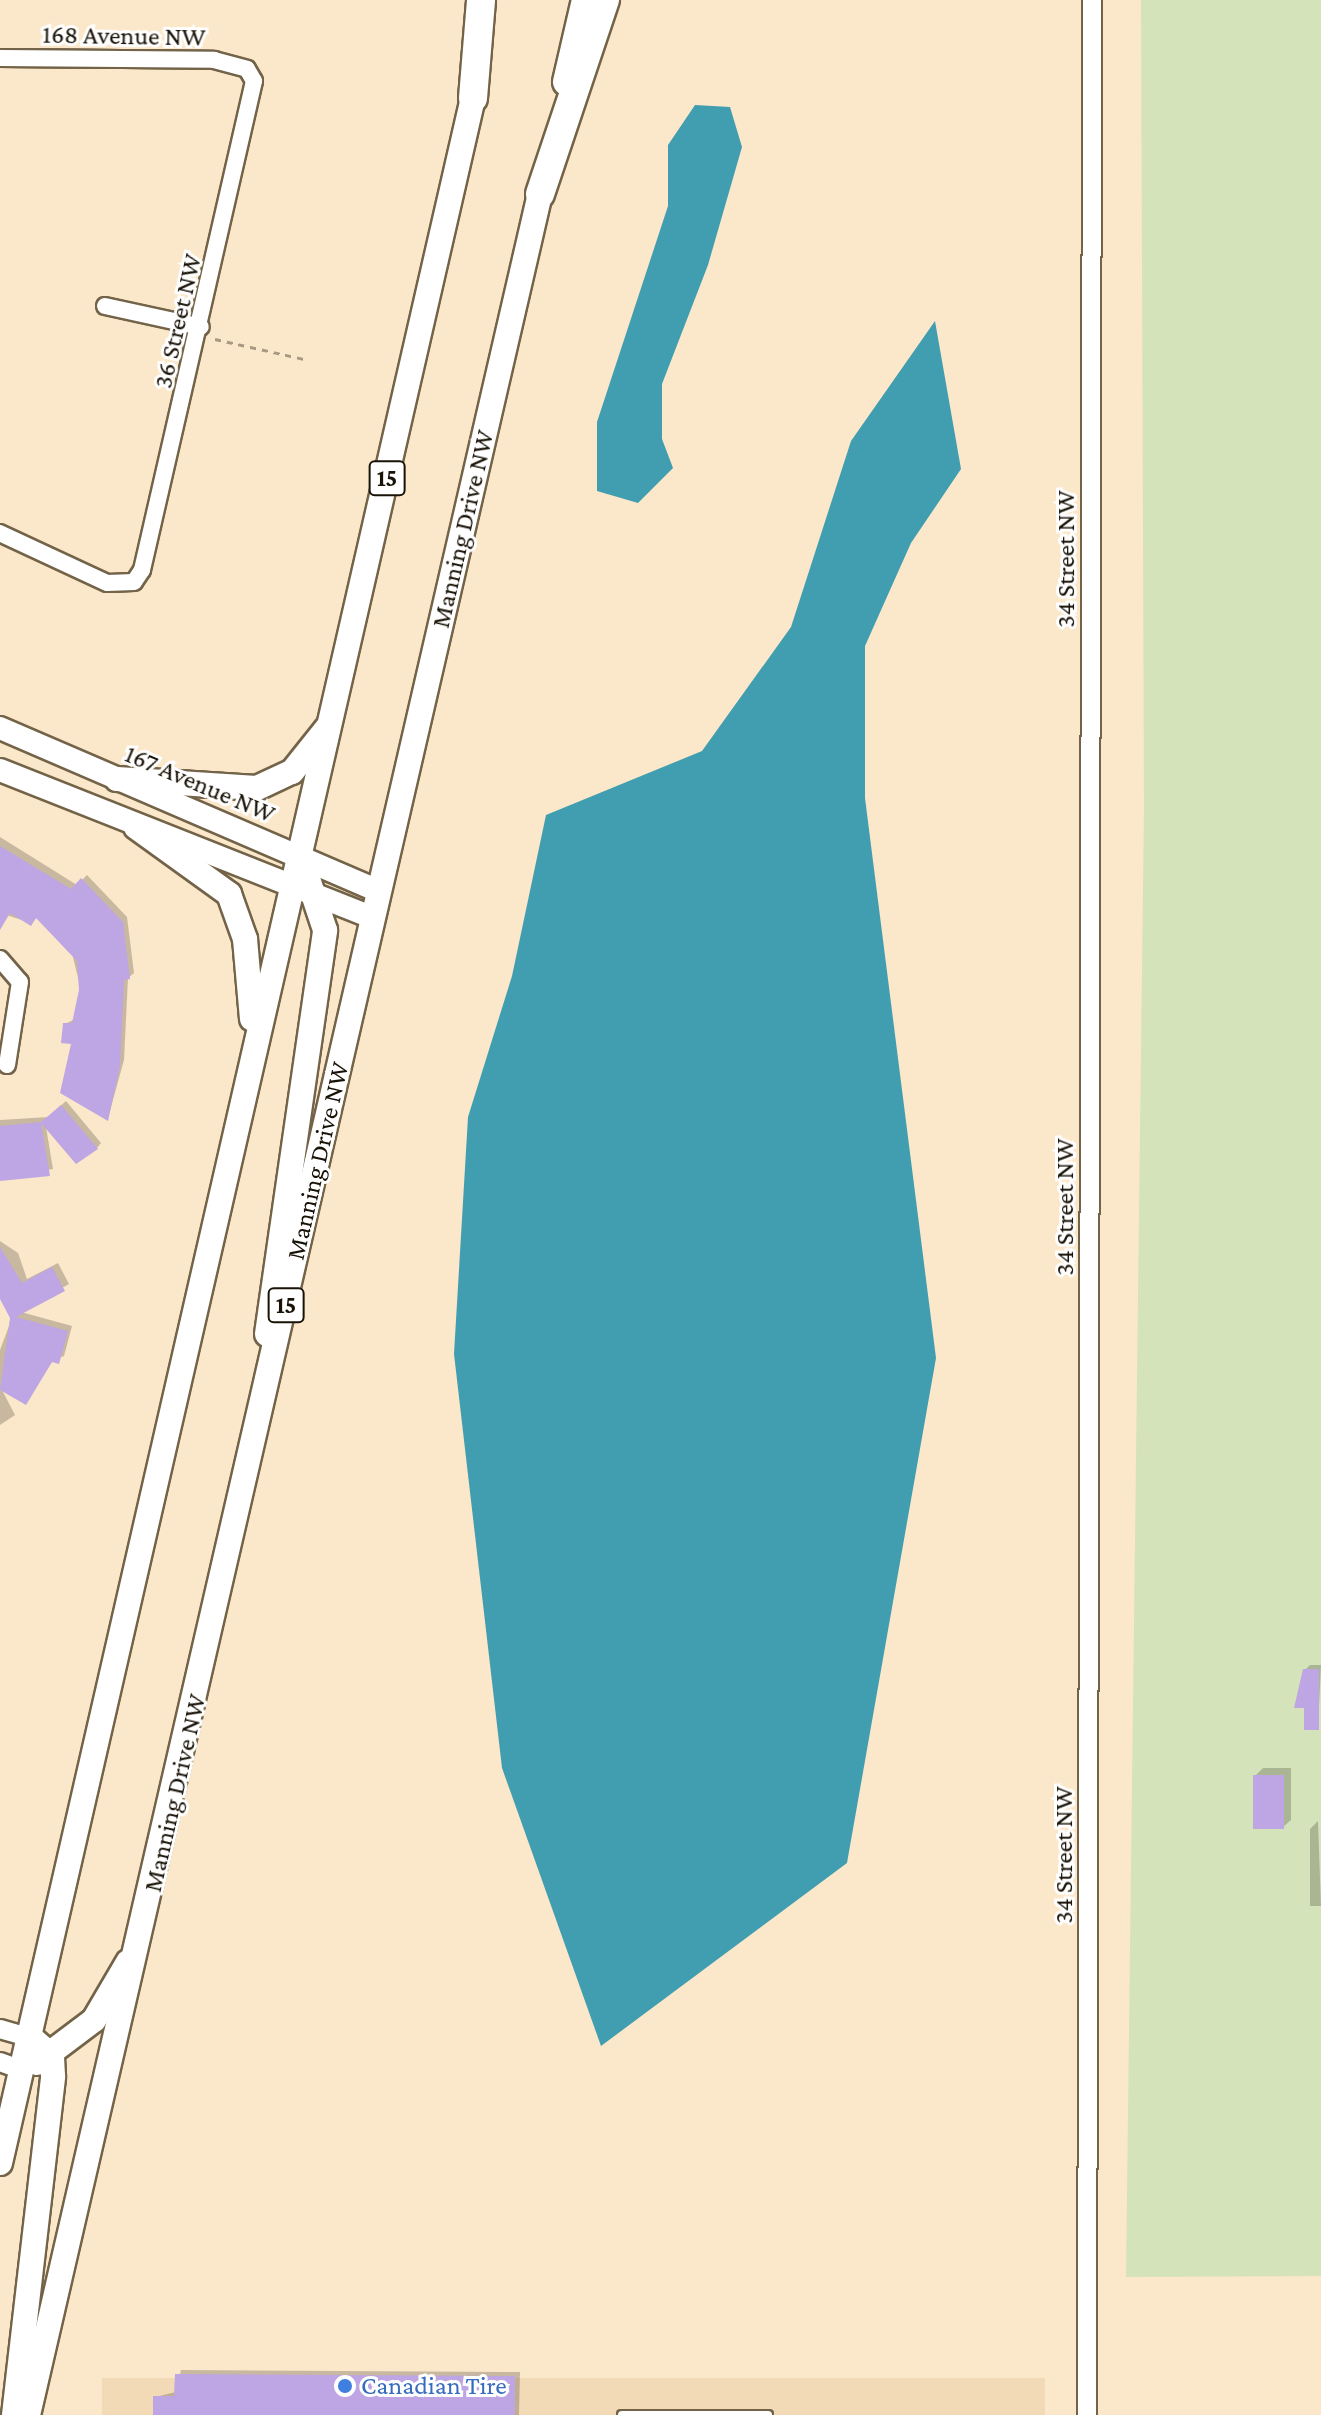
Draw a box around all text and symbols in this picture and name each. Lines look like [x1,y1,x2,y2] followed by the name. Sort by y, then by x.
[42,19,206,53] street label: 168 Avenue NW
[147,251,209,391] street label: 36 Street NW
[425,427,501,631] street label: Manning Drive NW
[367,458,407,498] road number: 15
[1050,490,1082,628] street label: 34 Street NW
[120,738,280,830] street label: 167 Avenue NW
[280,1059,356,1263] street label: Manning Drive NW
[1049,1138,1081,1276] street label: 34 Street NW
[266,1285,306,1325] road number: 15
[137,1691,213,1895] street label: Manning Drive NW
[1048,1786,1080,1924] street label: 34 Street NW
[361,2370,507,2402] place label: Canadian Tire
[336,2377,354,2395] marker: Canadian Tire

